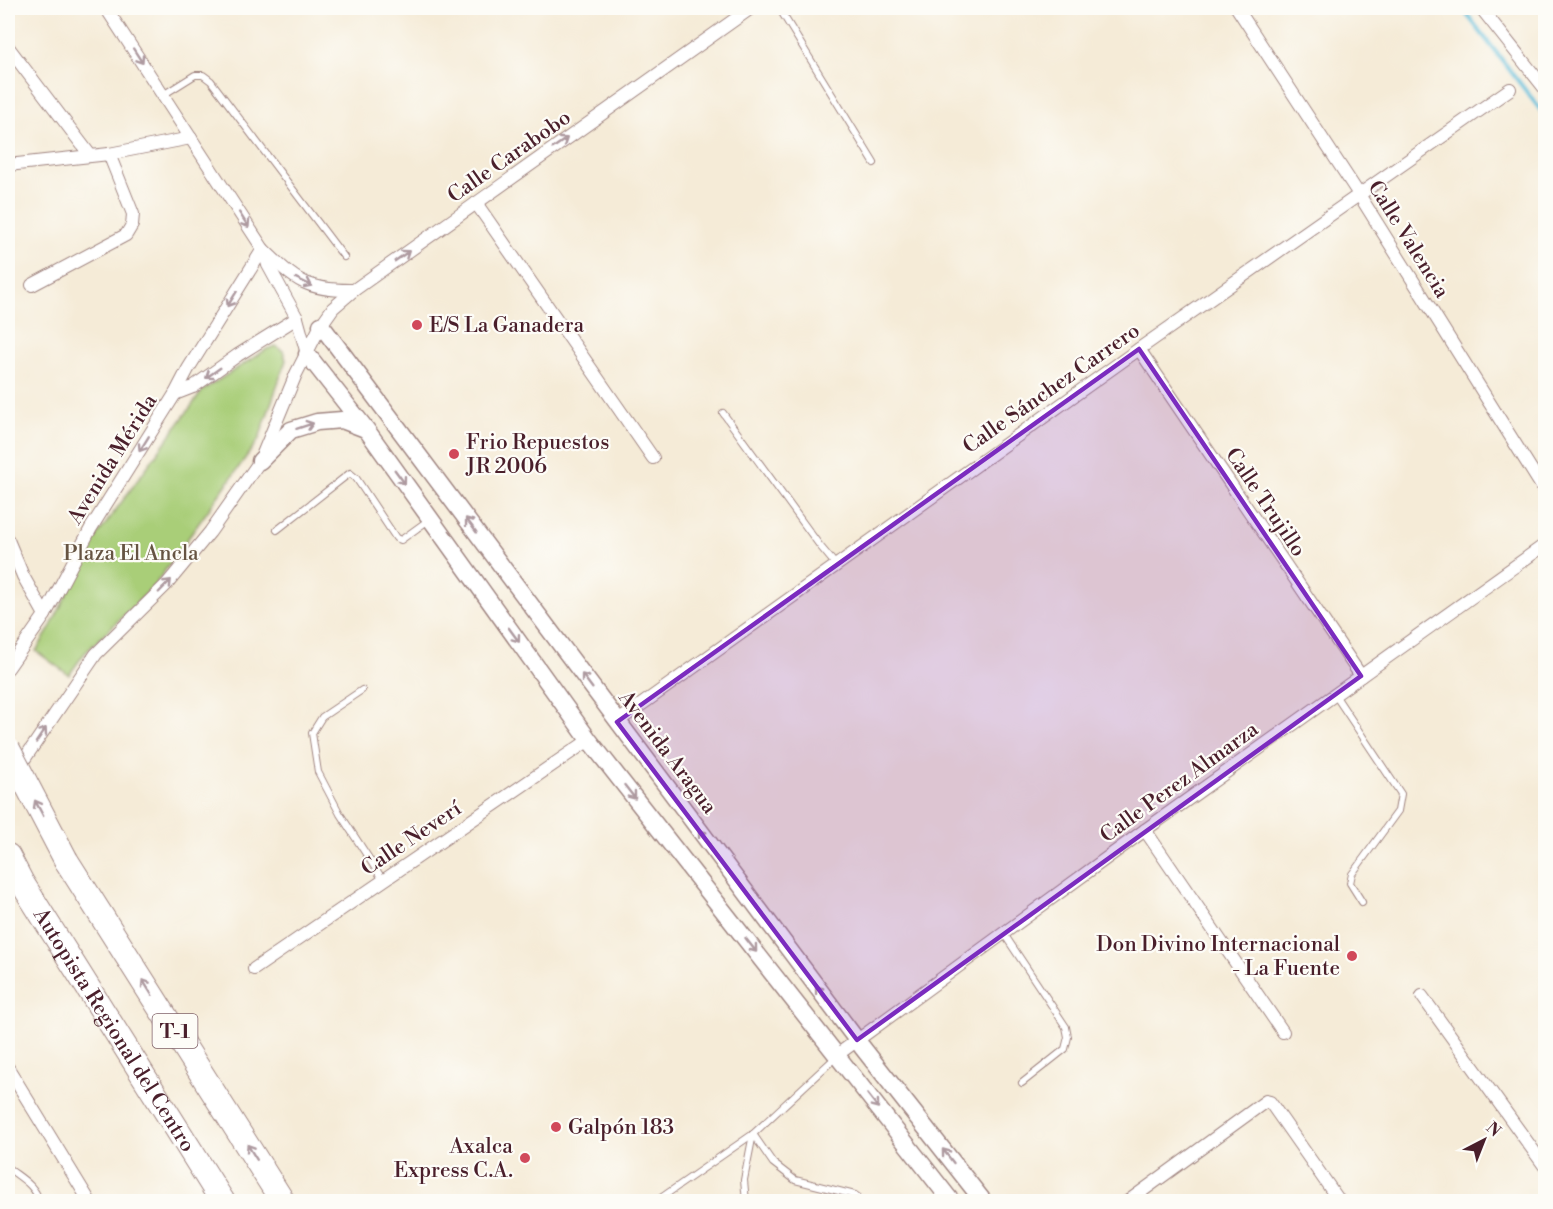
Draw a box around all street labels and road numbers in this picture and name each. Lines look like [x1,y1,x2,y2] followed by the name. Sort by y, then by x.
[443,105,576,209] street label: Calle Carabobo
[1362,176,1455,303] street label: Calle Valencia
[958,318,1145,460] street label: Calle Sánchez Carrero
[62,389,163,530] street label: Avenida Mérida
[1219,443,1311,562] street label: Calle Trujillo
[612,685,722,820] street label: Avenida Aragua
[1095,716,1264,849] street label: Calle Perez Almarza
[356,795,468,882] street label: Calle Neverí
[27,903,200,1157] street label: Autopista Regional del Centro
[152,1014,198,1048] road number: T-1

